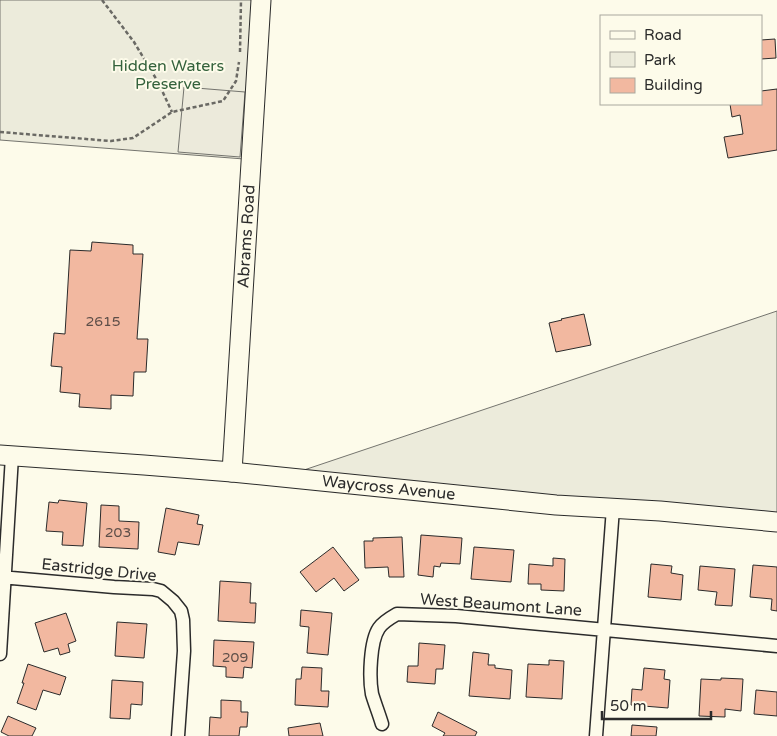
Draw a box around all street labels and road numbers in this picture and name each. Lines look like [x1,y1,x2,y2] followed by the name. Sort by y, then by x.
[233,184,260,289] street label: Abrams Road
[321,471,456,505] street label: Waycross Avenue
[40,554,158,586] street label: Eastridge Drive
[419,589,583,621] street label: West Beaumont Lane

